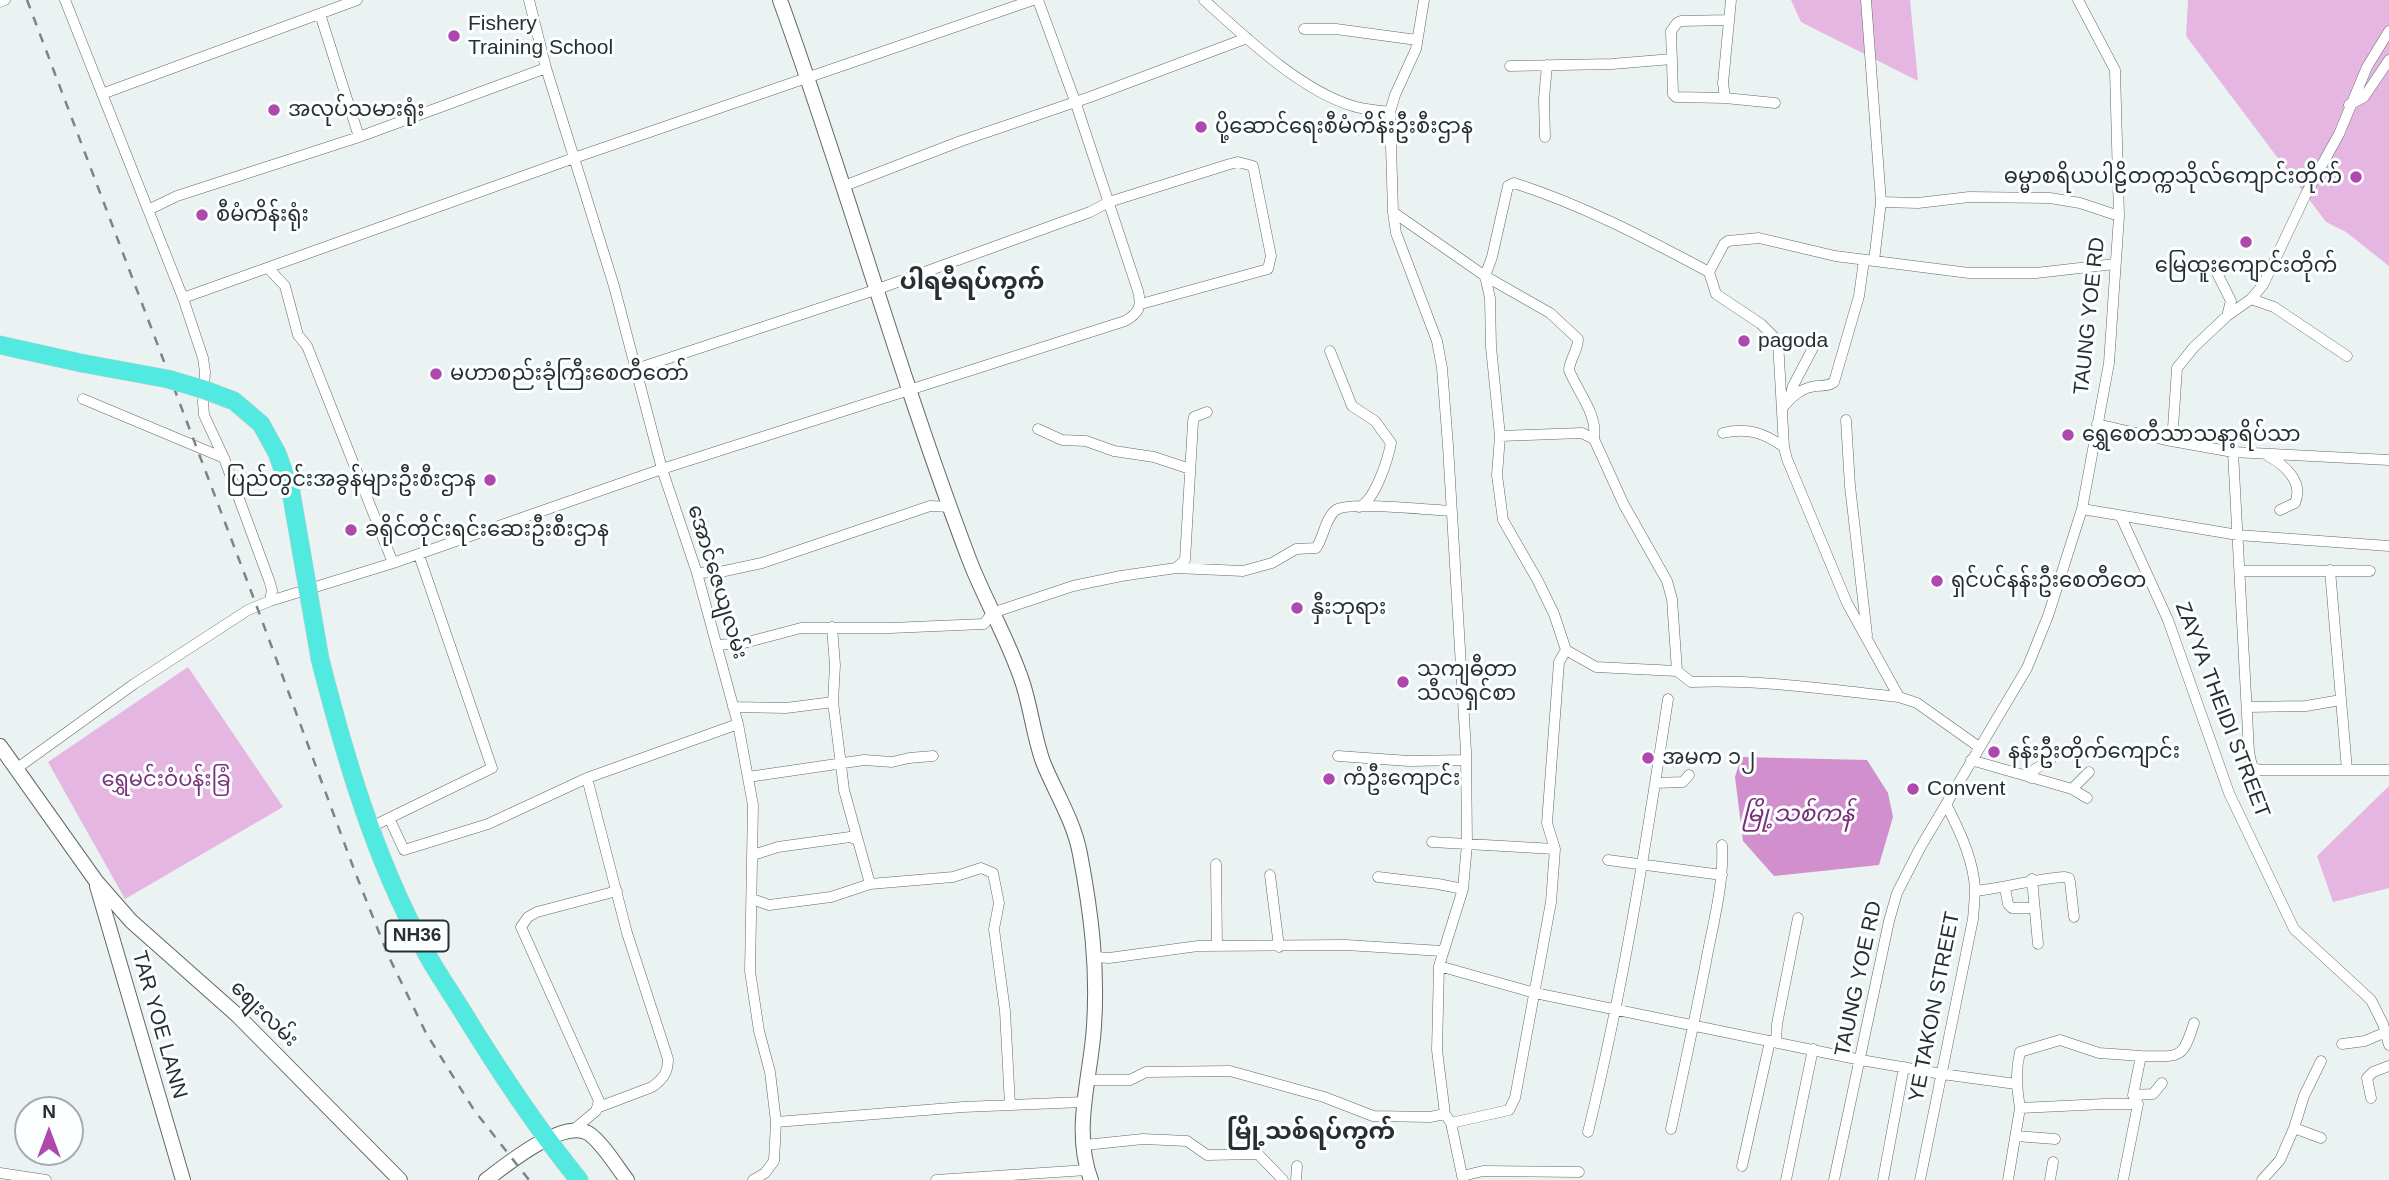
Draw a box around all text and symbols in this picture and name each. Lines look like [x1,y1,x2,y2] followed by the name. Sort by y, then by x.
[468,11,613,61] place label: Fishery Training School
[446,28,462,44] marker: Fishery Training School
[288,97,424,123] place label: အလုပ်သမားရုံး
[266,102,282,118] marker: အလုပ်သမားရုံး
[1215,114,1473,140] place label: ပို့ဆောင်ရေးစီမံကိန်းဦးစီးဌာန
[1193,119,1209,135] marker: ပို့ဆောင်ရေးစီမံကိန်းဦးစီးဌာန
[2004,164,2342,190] place label: ဓမ္မာစရိယပါဠိတက္ကသိုလ်ကျောင်းတိုက်
[2348,169,2364,185] marker: ဓမ္မာစရိယပါဠိတက္ကသိုလ်ကျောင်းတိုက်
[216,202,309,228] place label: စီမံကိန်းရုံး‌
[194,207,210,223] marker: စီမံကိန်းရုံး‌
[2238,234,2254,250] marker: မြေထူးကျောင်းတိုက်
[2069,236,2111,396] street label: TAUNG YOE RD
[2155,253,2337,279] place label: မြေထူးကျောင်းတိုက်
[900,268,1044,296] district label: ပါရမီရပ်ကွက်
[1758,328,1828,354] place label: pagoda
[1736,333,1752,349] marker: pagoda
[450,361,689,387] place label: မဟာစည်းခုံကြီးစေတီတော်
[428,366,444,382] marker: မဟာစည်းခုံကြီးစေတီတော်
[2082,422,2300,448] place label: ရွှေစေတီသာသနာ့ရိပ်သာ
[2060,427,2076,443] marker: ရွှေစေတီသာသနာ့ရိပ်သာ
[226,467,476,493] place label: ပြည်တွင်းအခွန်များဦးစီးဌာန
[482,472,498,488] marker: ပြည်တွင်းအခွန်များဦးစီးဌာန
[682,502,752,662] street label: အောင်ဇေယျလမ်း
[365,517,609,543] place label: ခရိုင်တိုင်းရင်းဆေးဦးစီးဌာန
[343,522,359,538] marker: ခရိုင်တိုင်းရင်းဆေးဦးစီးဌာန
[1951,568,2146,594] place label: ရှင်ပင်နန်းဦးစေတီတေ
[1929,573,1945,589] marker: ရှင်ပင်နန်းဦးစေတီတေ
[1311,595,1386,621] place label: နှီးဘုရား
[2169,599,2275,821] street label: ZAYYA THEIDI STREET
[1289,600,1305,616] marker: နှီးဘုရား
[1417,657,1517,707] place label: သကျဓီတာ သီလရှင်စာ
[1395,674,1411,690] marker: သကျဓီတာ သီလရှင်စာ
[2008,739,2180,765] place label: နန်းဦးတိုက်ကျောင်း
[1986,744,2002,760] marker: နန်းဦးတိုက်ကျောင်း
[1662,745,1755,771] place label: အမက ၁၂
[1640,750,1656,766] marker: အမက ၁၂
[1343,766,1460,792] place label: ကံဦးကျောင်း
[101,767,231,793] park label: ရွှေမင်းဝံပန်းခြံ
[1321,771,1337,787] marker: ကံဦးကျောင်း
[1927,776,2005,802] place label: Convent
[1905,781,1921,797] marker: Convent
[1742,801,1854,829] water label: မြို့သစ်ကန်
[1830,899,1888,1059] street label: TAUNG YOE RD
[1904,910,1966,1104] street label: YE TAKON STREET
[386,920,448,952] road number: NH36
[126,948,192,1102] street label: TAR YOE LANN
[225,975,303,1053] street label: စျေးလမ်း
[14,1096,84,1166] north arrow
[42,1101,56,1122] text: N
[1227,1118,1395,1146] district label: မြို့သစ်ရပ်ကွက်

